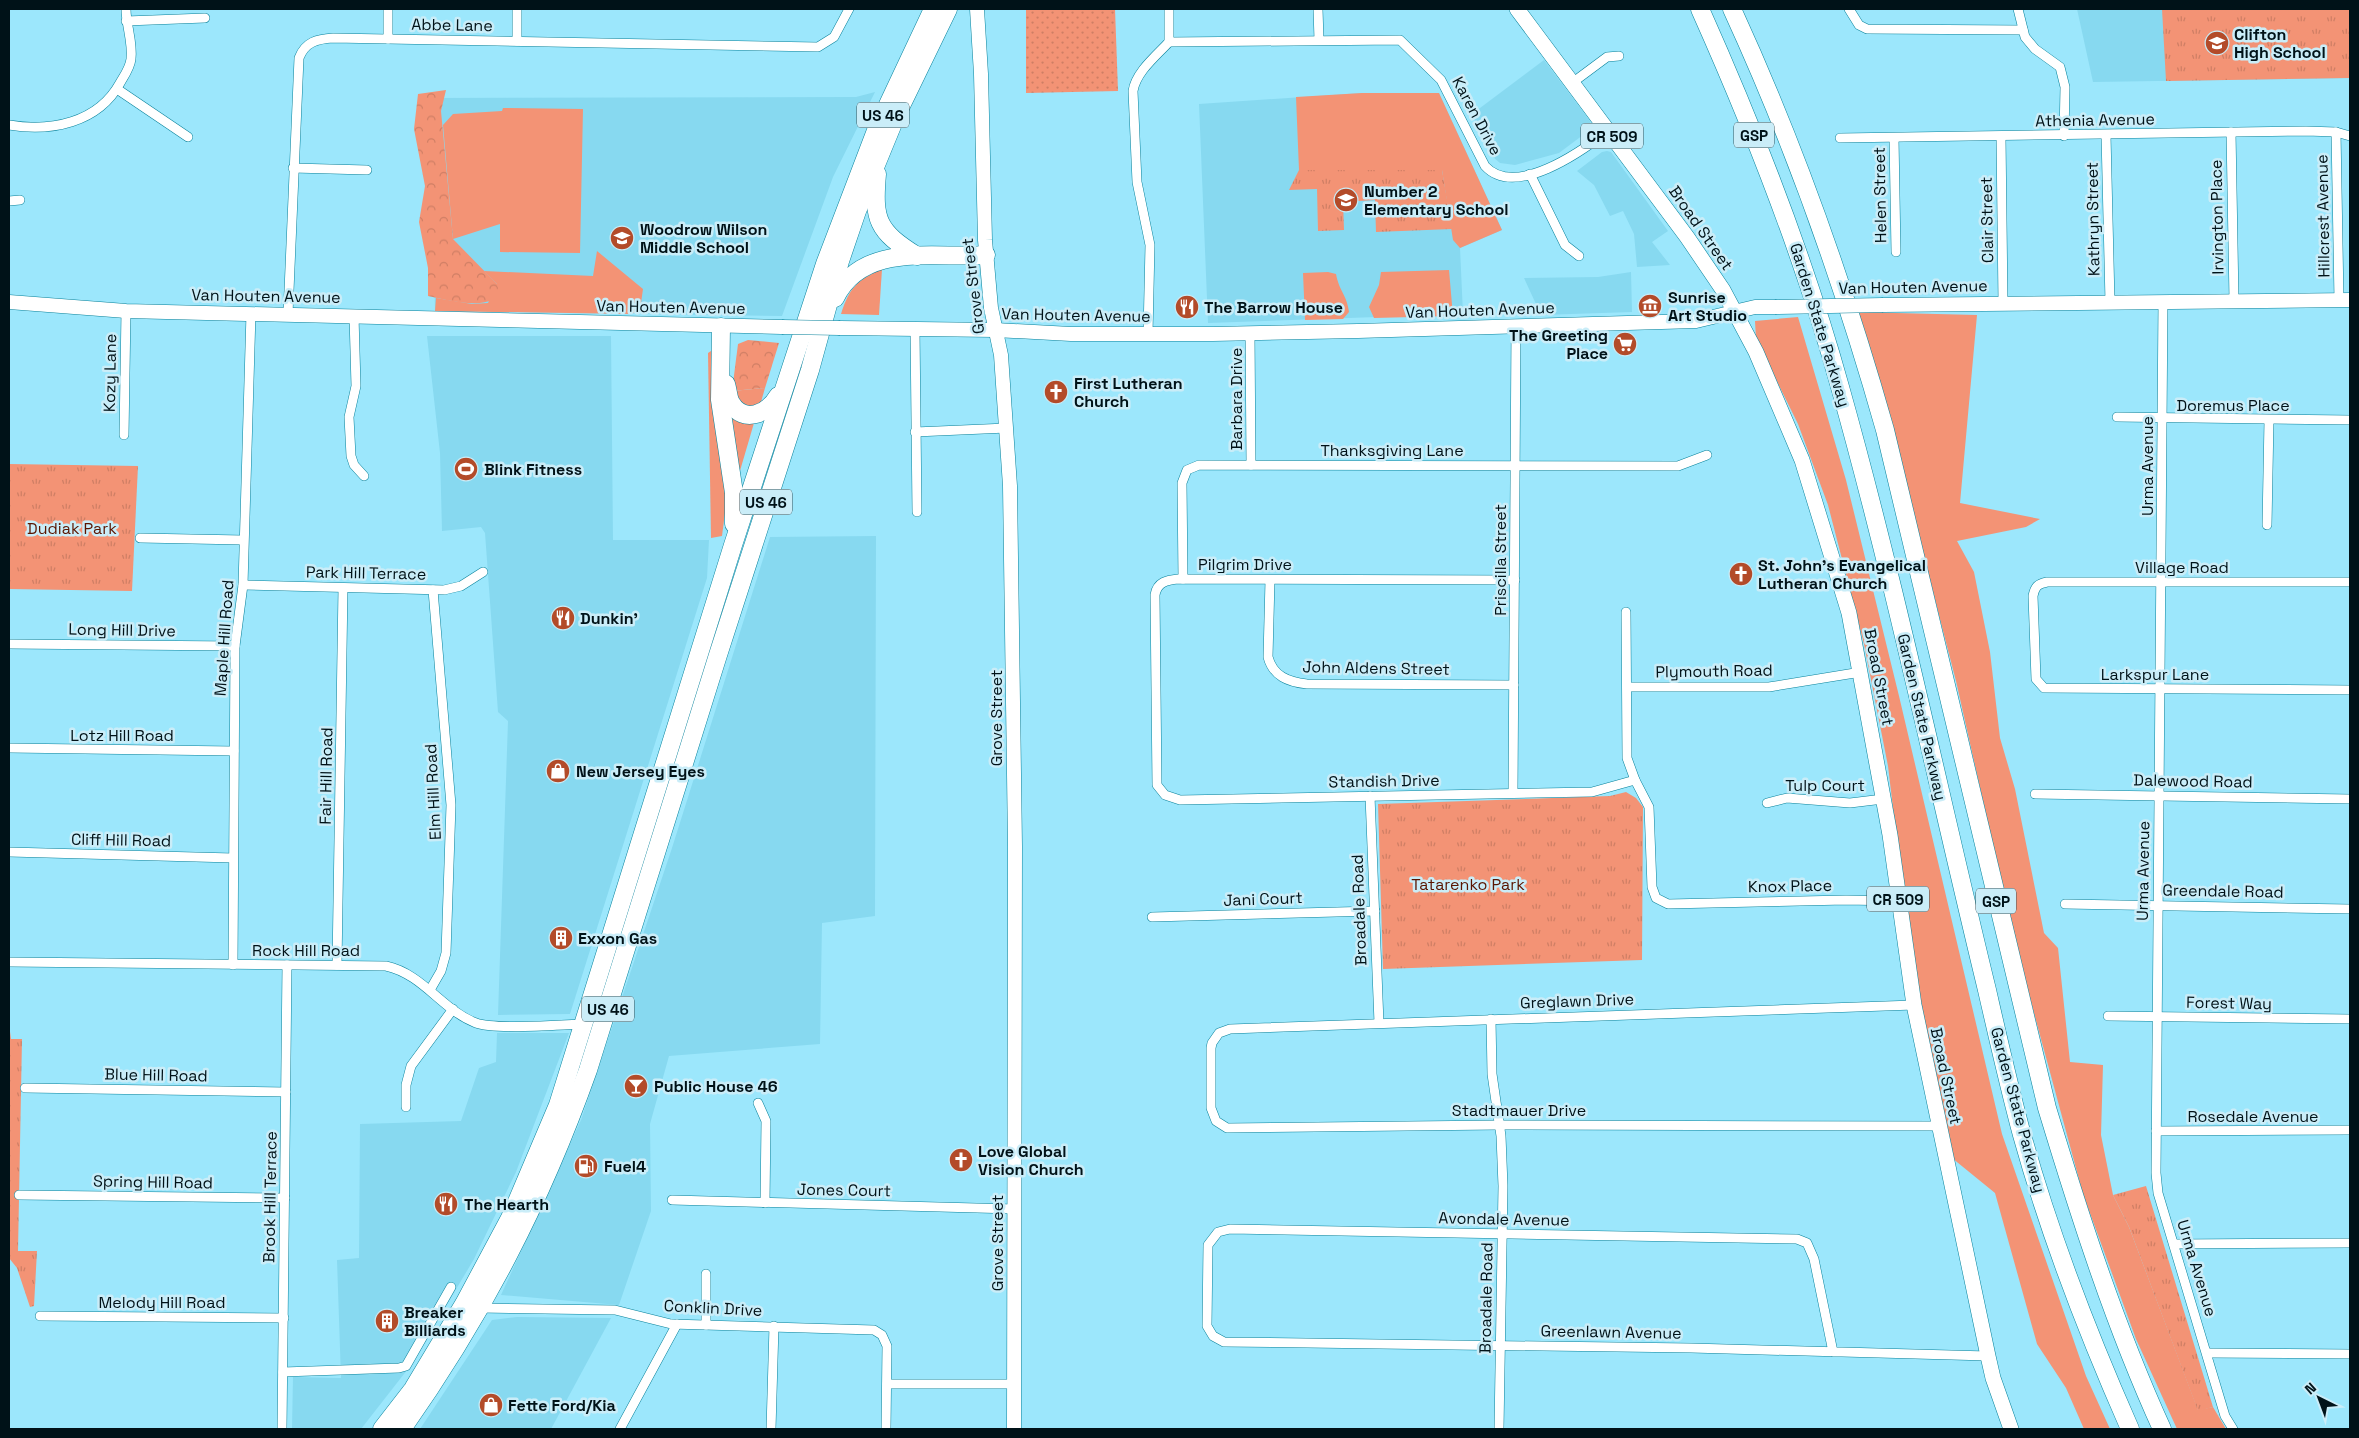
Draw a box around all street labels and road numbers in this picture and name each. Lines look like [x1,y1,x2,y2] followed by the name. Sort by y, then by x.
[411,14,493,36] street label: Abbe Lane
[1447,73,1507,159] street label: Karen Drive
[857,102,909,128] road number: US 46
[2035,108,2155,132] street label: Athenia Avenue
[1734,122,1774,148] road number: GSP
[1581,124,1643,148] road number: CR 509
[1869,147,1891,243] street label: Helen Street
[2311,154,2335,278] street label: Hillcrest Avenue
[2205,159,2229,275] street label: Irvington Place
[2082,162,2104,276] street label: Kathryn Street
[1976,177,1998,263] street label: Clair Street
[1664,182,1738,274] street label: Broad Street
[957,237,989,335] street label: Grove Street
[1785,240,1855,410] street label: Garden State Parkway
[1838,275,1988,299] street label: Van Houten Avenue
[191,284,341,308] street label: Van Houten Avenue
[596,295,746,319] street label: Van Houten Avenue
[1405,297,1555,323] street label: Van Houten Avenue
[1001,303,1151,327] street label: Van Houten Avenue
[99,334,121,412] street label: Kozy Lane
[1226,348,1247,450] street label: Barbara Drive
[2176,395,2290,416] street label: Doremus Place
[2137,416,2158,516] street label: Urma Avenue
[1320,440,1464,461] street label: Thanksgiving Lane
[740,490,792,514] road number: US 46
[1490,504,1511,616] street label: Priscilla Street
[1198,554,1292,575] street label: Pilgrim Drive
[2135,557,2229,578] street label: Village Road
[306,561,426,585] street label: Park Hill Terrace
[209,579,239,697] street label: Maple Hill Road
[68,619,176,641] street label: Long Hill Drive
[1859,627,1899,727] street label: Broad Street
[1893,632,1951,802] street label: Garden State Parkway
[1302,656,1450,680] street label: John Aldens Street
[1655,659,1773,683] street label: Plymouth Road
[2101,664,2209,685] street label: Larkspur Lane
[986,670,1007,766] street label: Grove Street
[70,725,174,746] street label: Lotz Hill Road
[315,727,337,825] street label: Fair Hill Road
[420,743,446,841] street label: Elm Hill Road
[2133,769,2253,793] street label: Dalewood Road
[1328,770,1440,792] street label: Standish Drive
[1785,775,1865,796] street label: Tulp Court
[2132,821,2154,921] street label: Urma Avenue
[71,829,171,851] street label: Cliff Hill Road
[1347,854,1371,966] street label: Broadale Road
[1748,875,1832,897] street label: Knox Place
[2162,879,2284,903] street label: Greendale Road
[1867,886,1929,912] road number: CR 509
[1223,887,1303,911] street label: Jani Court
[1976,888,2016,914] road number: GSP
[252,940,360,961] street label: Rock Hill Road
[1520,989,1634,1013] street label: Greglawn Drive
[2186,992,2272,1014] street label: Forest Way
[582,996,634,1022] road number: US 46
[1986,1025,2050,1195] street label: Garden State Parkway
[1925,1026,1967,1126] street label: Broad Street
[104,1064,208,1086] street label: Blue Hill Road
[1452,1100,1586,1121] street label: Stadtmauer Drive
[2187,1106,2319,1127] street label: Rosedale Avenue
[258,1131,282,1263] street label: Brook Hill Terrace
[93,1170,213,1194] street label: Spring Hill Road
[797,1179,891,1201] street label: Jones Court
[987,1195,1008,1291] street label: Grove Street
[1438,1207,1570,1231] street label: Avondale Avenue
[2172,1217,2222,1319] street label: Urma Avenue
[1475,1242,1497,1354] street label: Broadale Road
[99,1292,225,1313] street label: Melody Hill Road
[663,1295,763,1321] street label: Conklin Drive
[1540,1320,1682,1344] street label: Greenlawn Avenue

